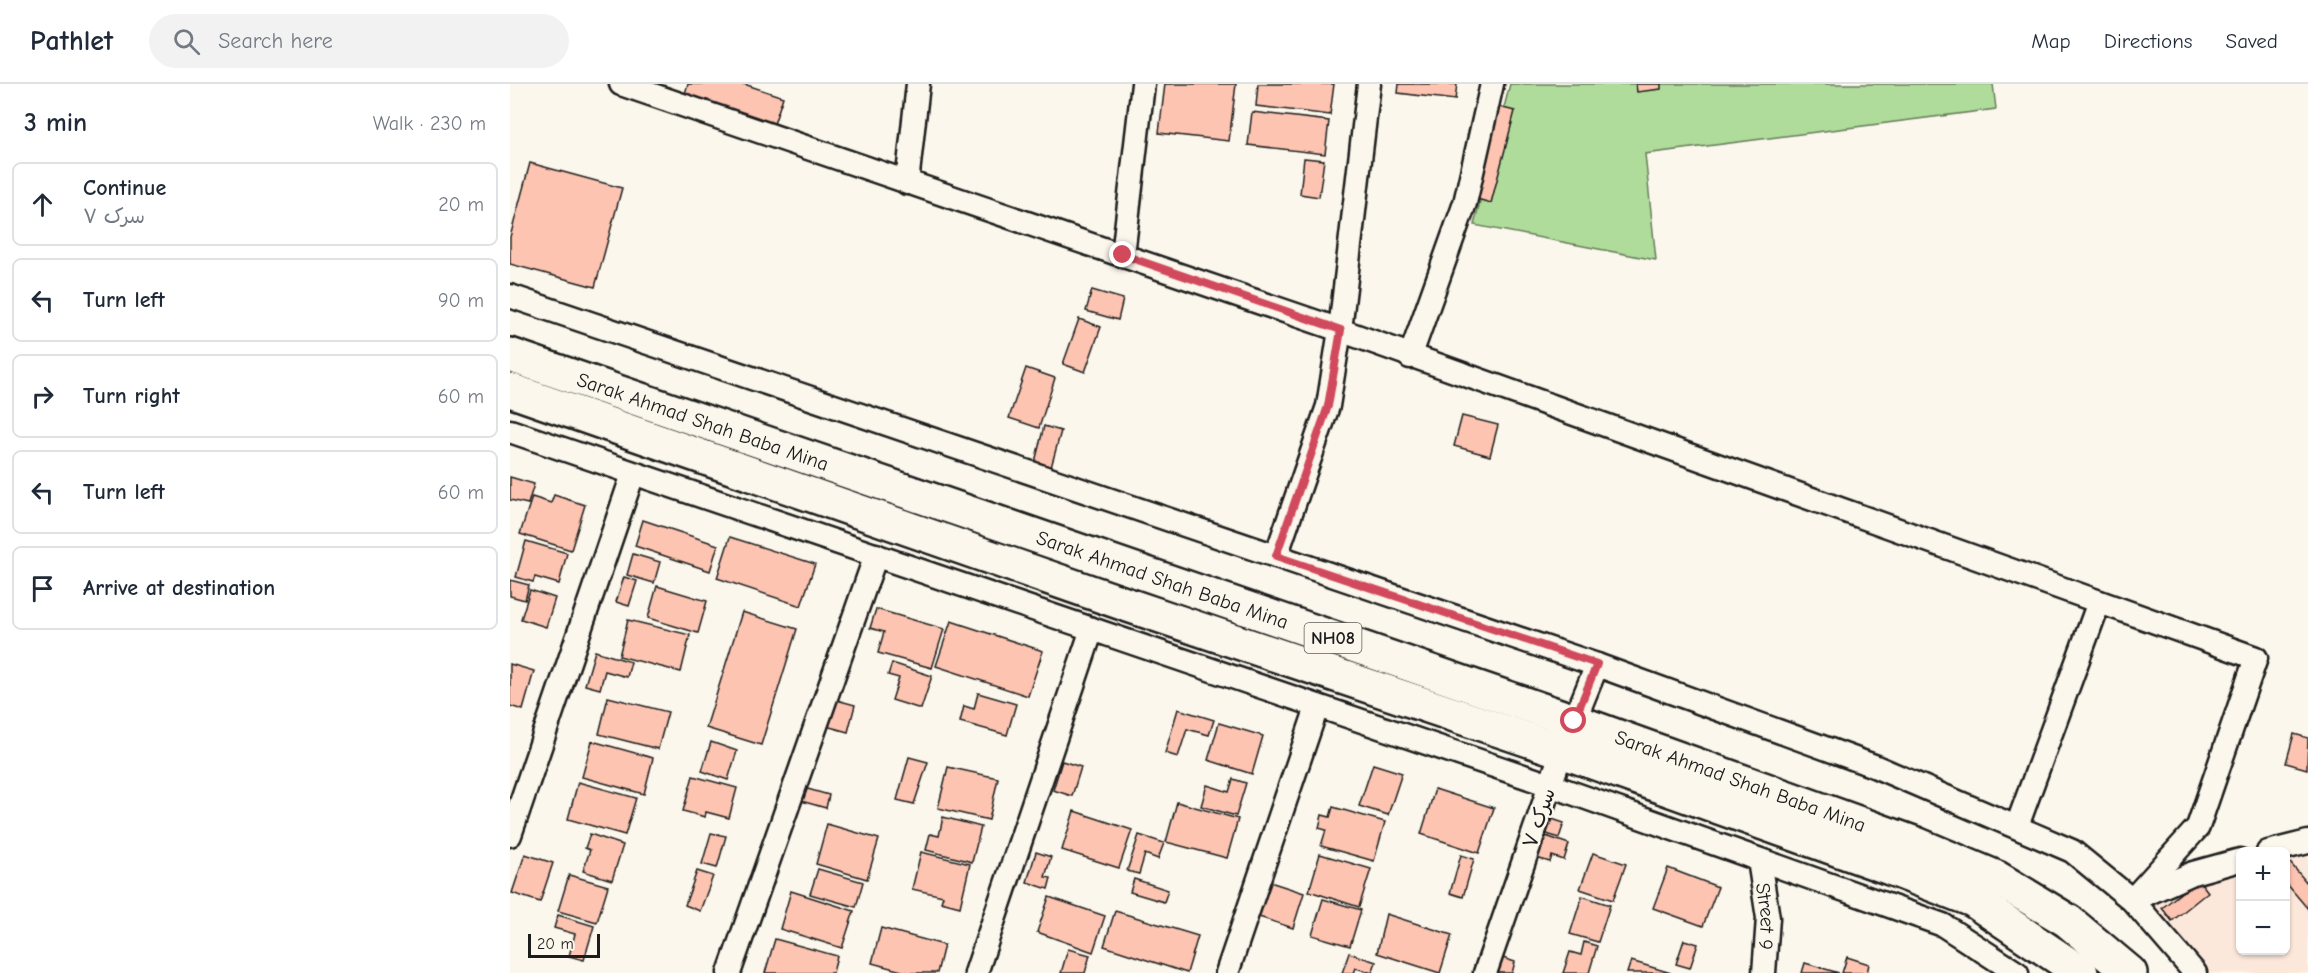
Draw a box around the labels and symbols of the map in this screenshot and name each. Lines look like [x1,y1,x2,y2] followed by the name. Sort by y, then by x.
[1109,241,1135,267] route end
[574,367,832,475] street label: Sarak Ahmad Shah Baba Mina
[1034,525,1291,633] street label: Sarak Ahmad Shah Baba Mina
[1304,623,1362,653] road number: NH08
[1560,707,1586,733] route start
[1612,725,1869,836] street label: Sarak Ahmad Shah Baba Mina
[1518,785,1560,851] street label: سرک ۷
[1751,881,1780,951] street label: Street 9
[528,931,600,958] scale bar

